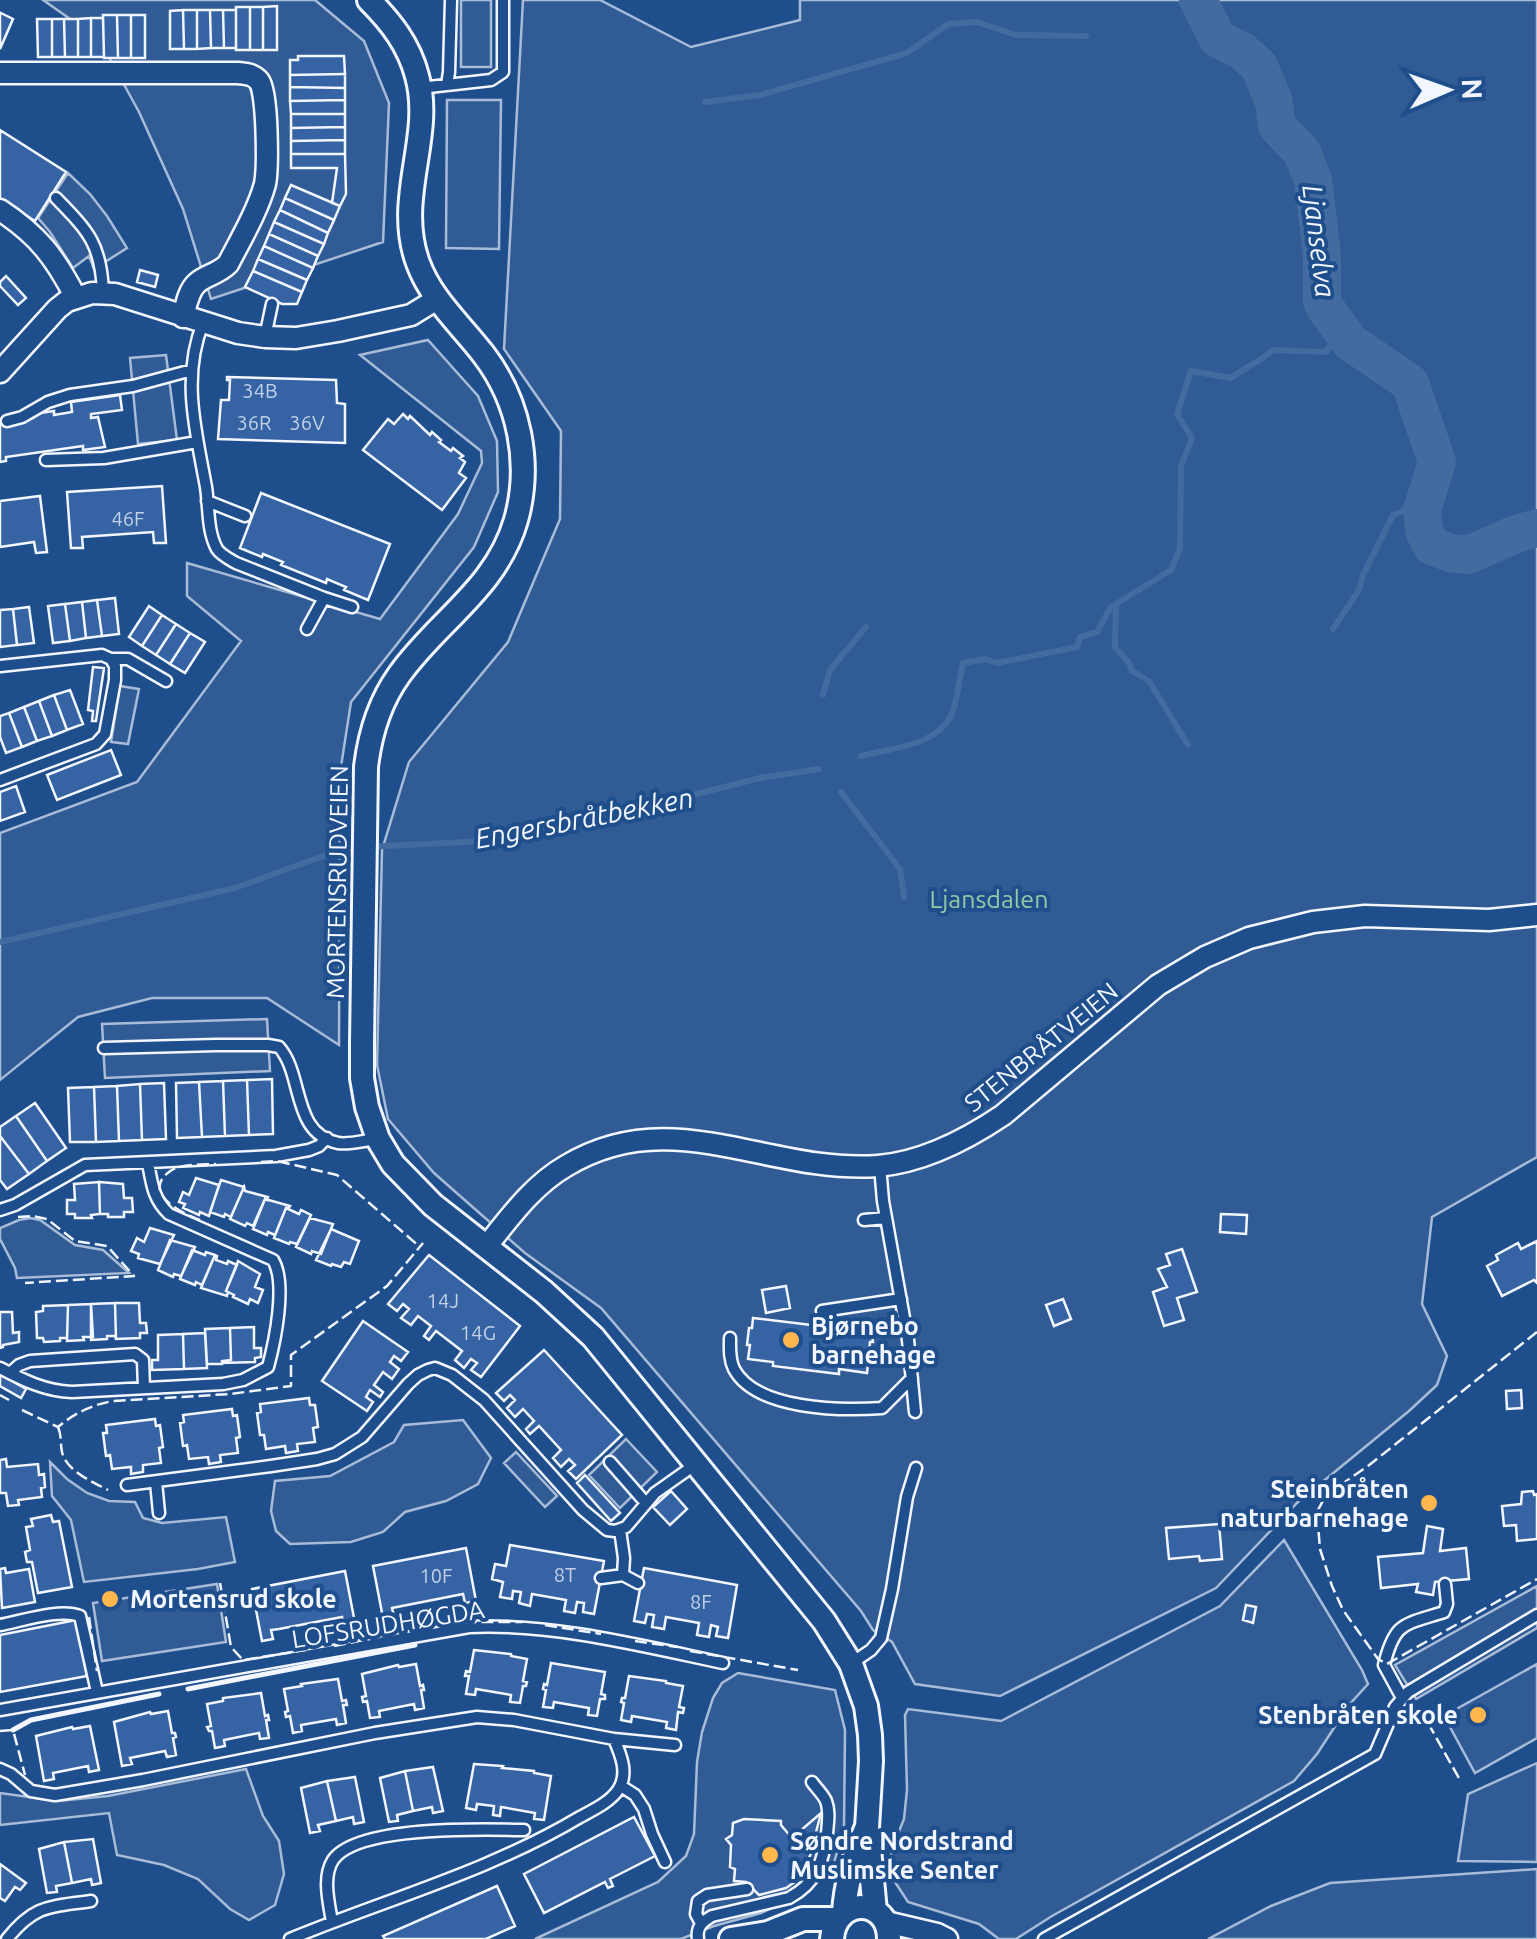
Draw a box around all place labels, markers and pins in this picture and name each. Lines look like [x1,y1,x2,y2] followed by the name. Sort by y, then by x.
[811,1312,936,1369] place label: Bjørnebo barnehage
[780,1329,802,1351] marker: Bjørnebo barnehage
[1220,1475,1409,1532] place label: Steinbråten naturbarnehage
[1418,1492,1440,1514] marker: Steinbråten naturbarnehage
[130,1585,337,1613] place label: Mortensrud skole
[99,1588,121,1610] marker: Mortensrud skole
[1258,1701,1458,1729] place label: Stenbråten skole
[1467,1704,1489,1726] marker: Stenbråten skole
[790,1827,1014,1884] place label: Søndre Nordstrand Muslimske Senter
[759,1844,781,1866] marker: Søndre Nordstrand Muslimske Senter

